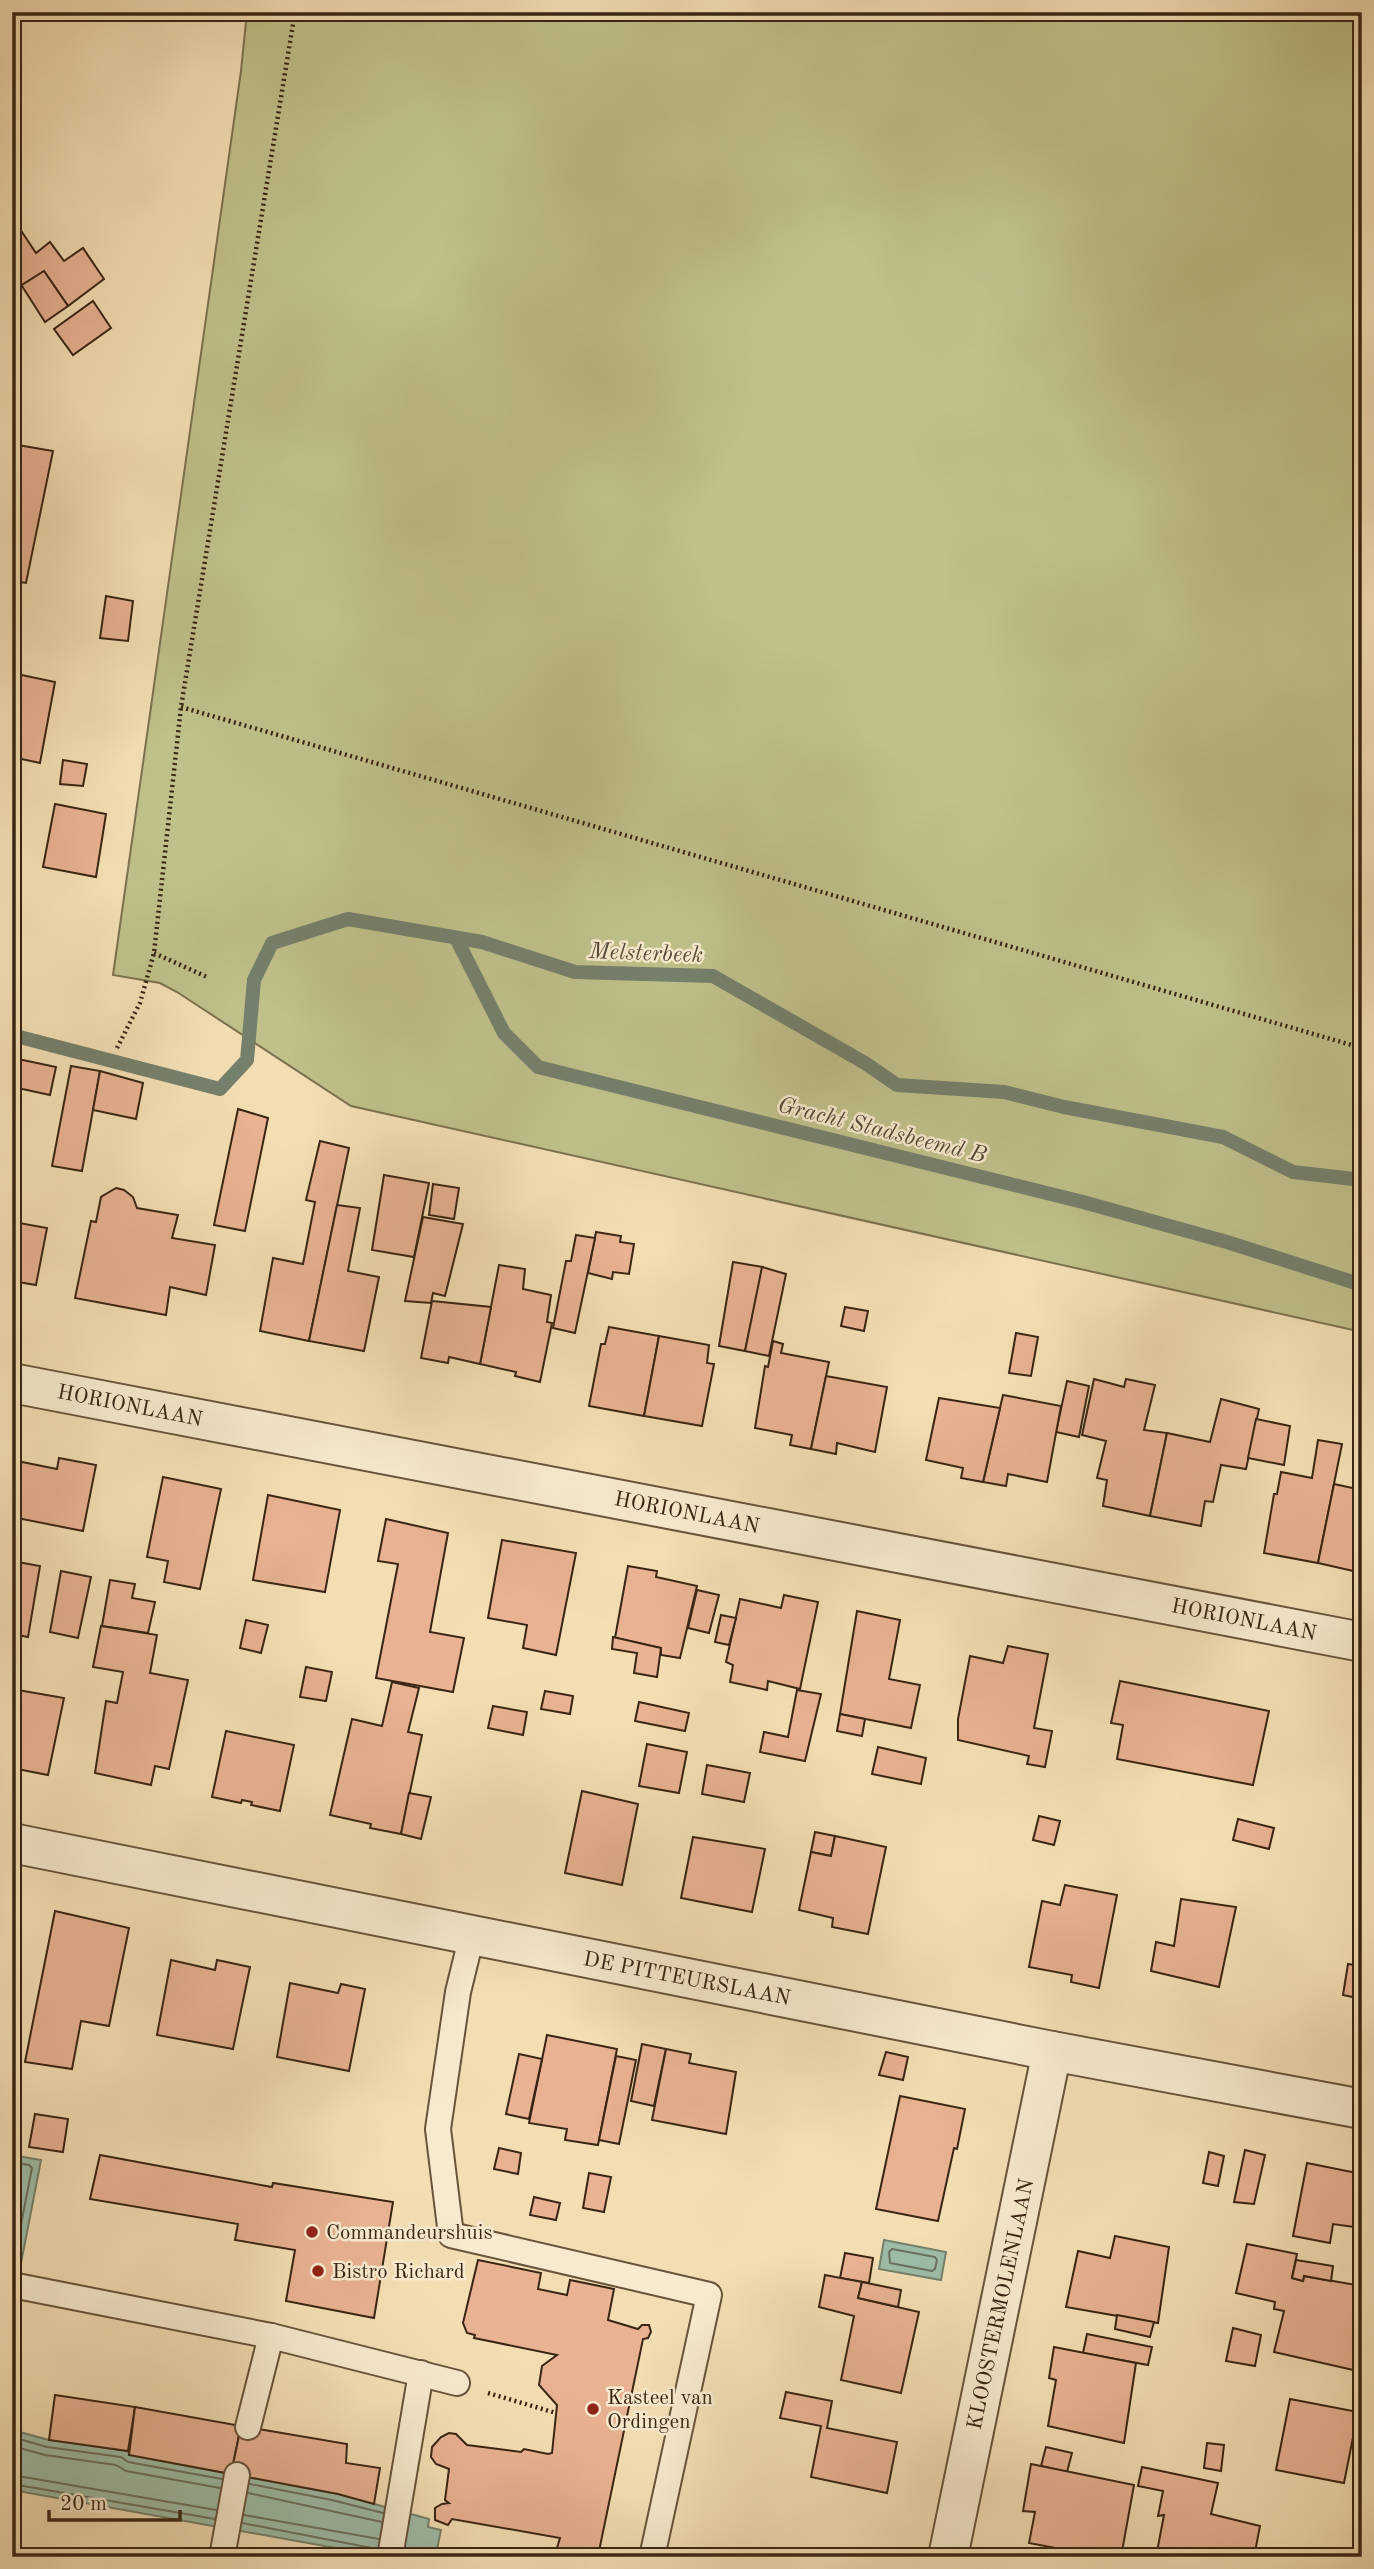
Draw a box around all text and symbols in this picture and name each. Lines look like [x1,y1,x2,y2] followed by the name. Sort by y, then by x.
[587,940,703,967] water label: Melsterbeek
[775,1093,989,1168] water label: Gracht Stadsbeemd B
[55,1382,204,1431] street label: HORIONLAAN
[612,1489,761,1538] street label: HORIONLAAN
[1169,1596,1318,1645] street label: HORIONLAAN
[581,1949,792,2010] street label: DE PITTEURSLAAN
[965,2177,1038,2432] street label: KLOOSTERMOLENLAAN
[326,2223,493,2244] place label: Commandeurshuis
[304,2224,320,2240] marker: Commandeurshuis
[332,2262,465,2283] place label: Bistro Richard
[310,2263,326,2279] marker: Bistro Richard
[607,2388,713,2433] place label: Kasteel van Ordingen
[585,2401,601,2417] marker: Kasteel van Ordingen
[49,2478,180,2522] scale bar
[60,2494,107,2515] text: 20 m

